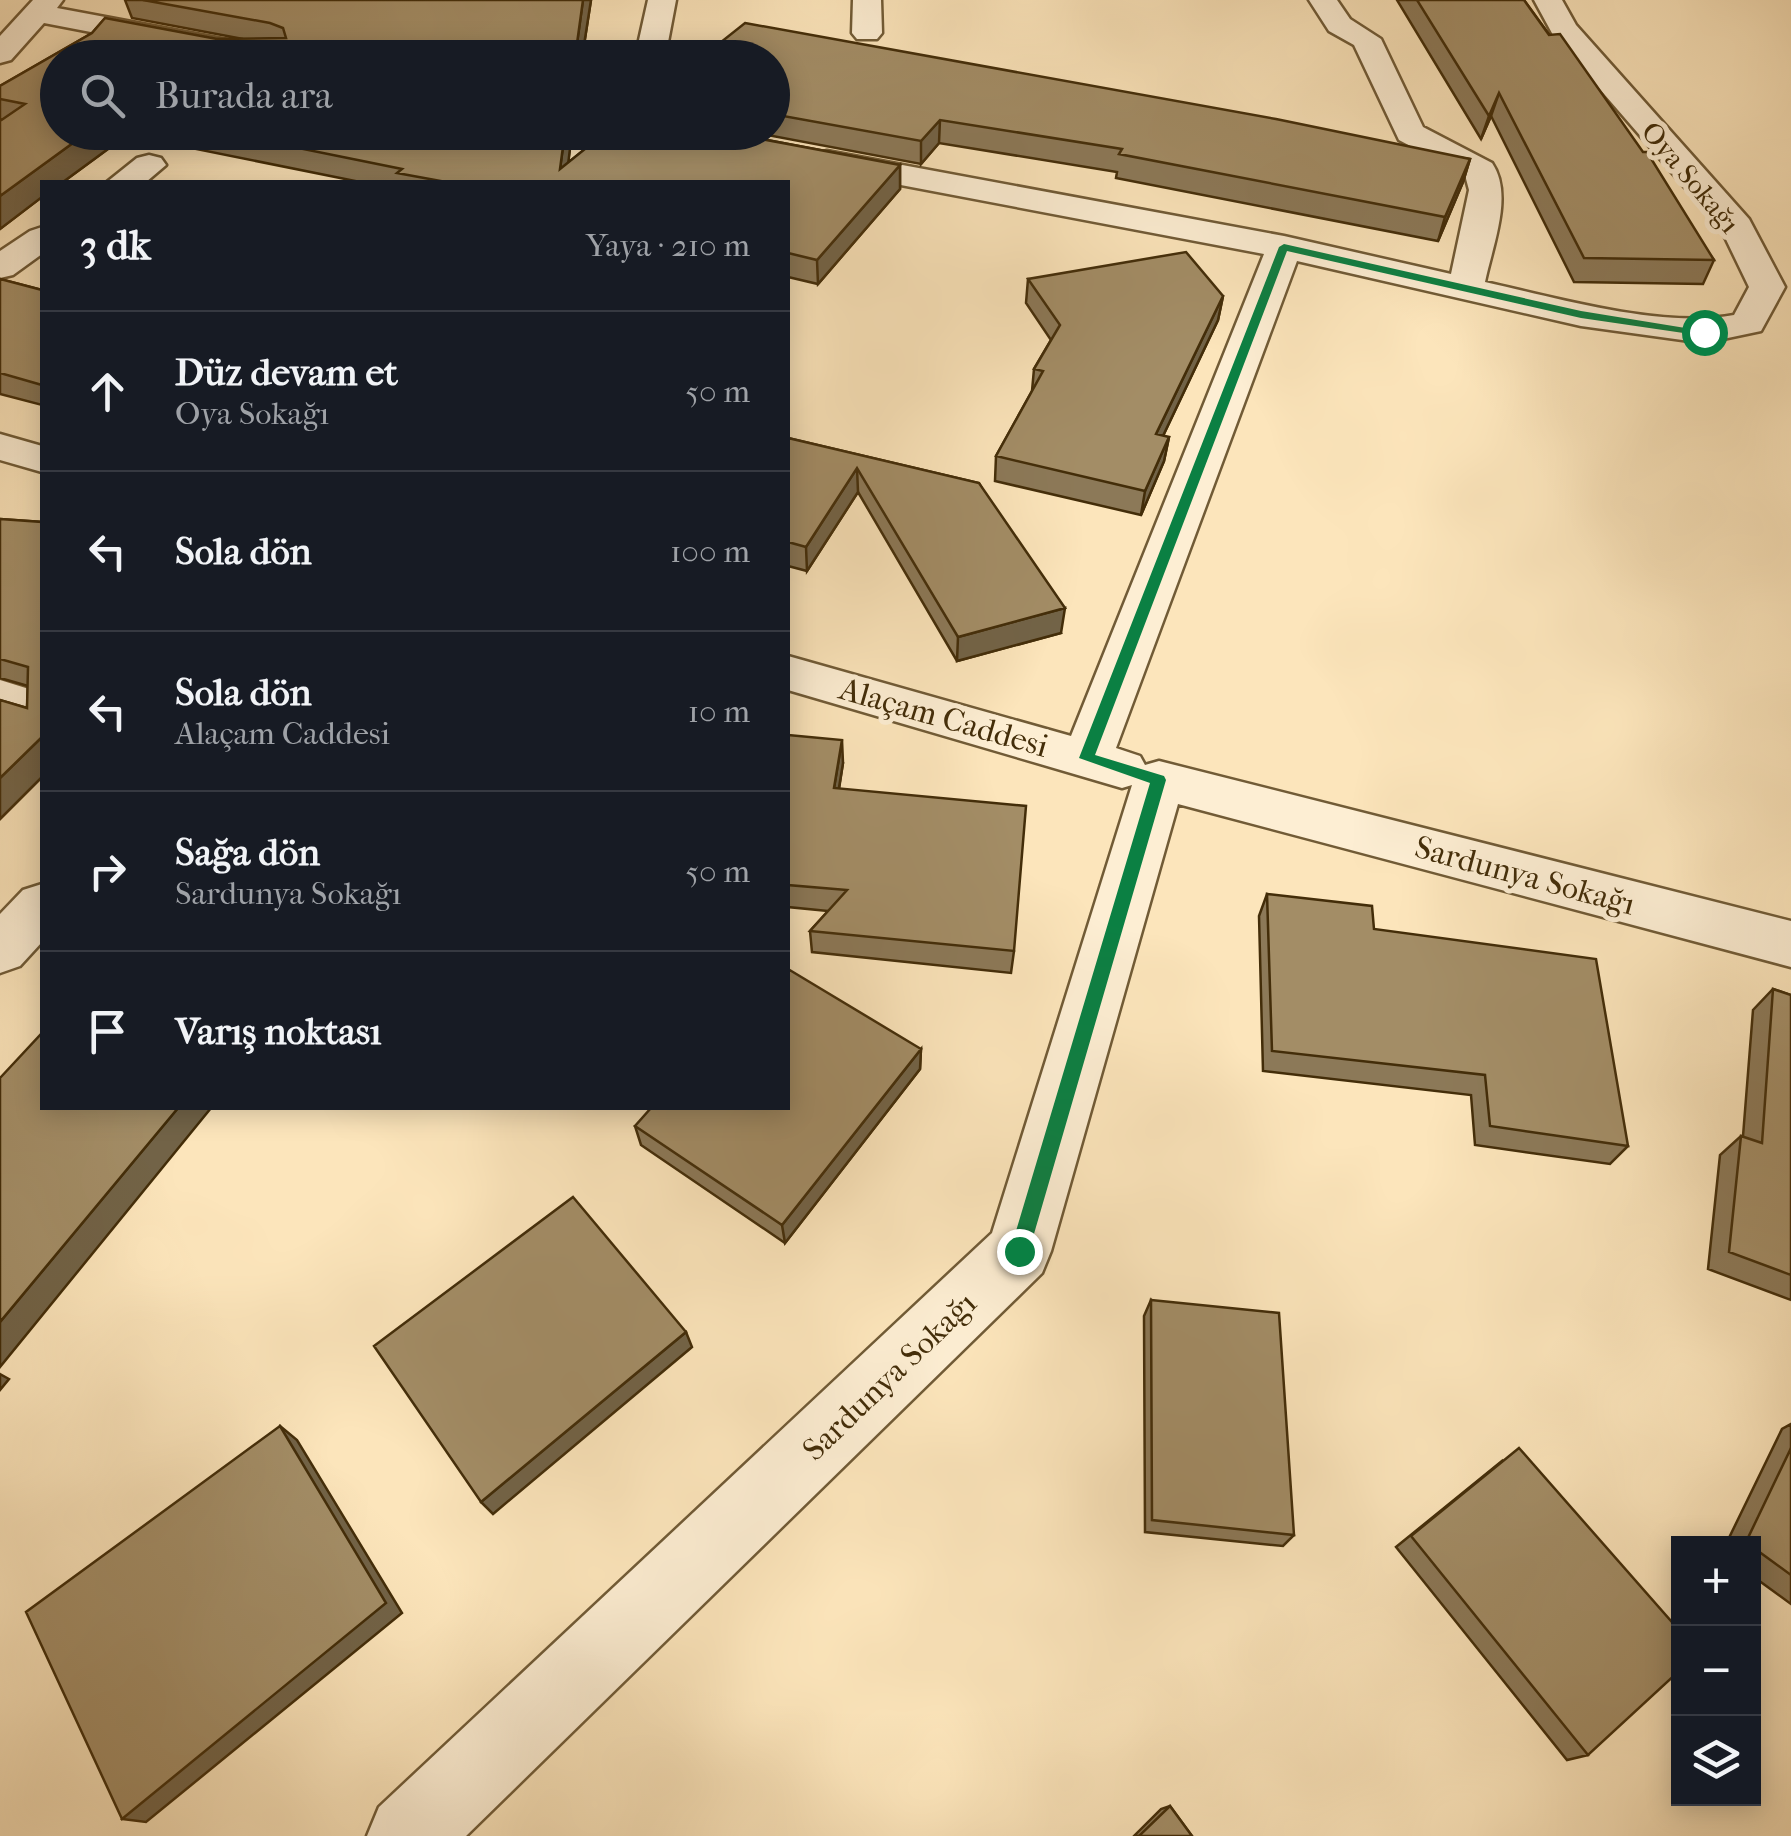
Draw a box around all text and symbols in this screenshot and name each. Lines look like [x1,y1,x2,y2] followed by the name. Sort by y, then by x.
[40,40,790,150] search box
[75,68,130,123] icon: search
[155,73,333,118] text: Burada ara
[1635,115,1747,240] street label: Oya Sokağı
[80,221,151,270] text: 3 dk
[586,227,750,264] text: Yaya · 210 m
[1682,310,1728,356] route start
[175,350,398,395] text: Düz devam et
[80,364,135,419] icon: ahead
[685,373,750,410] text: 50 m
[175,395,329,432] text: Oya Sokağı
[80,524,135,579] icon: left
[175,529,312,574] text: Sola dön
[670,533,750,570] text: 100 m
[175,670,312,715] text: Sola dön
[833,670,1053,765] street label: Alaçam Caddesi
[80,684,135,739] icon: left
[688,693,750,730] text: 10 m
[175,715,390,752] text: Alaçam Caddesi
[1411,828,1639,923] street label: Sardunya Sokağı
[175,830,320,875] text: Sağa dön
[80,844,135,899] icon: right
[685,853,750,890] text: 50 m
[175,875,401,912] text: Sardunya Sokağı
[80,1004,135,1059] icon: arrive
[175,1009,381,1054] text: Varış noktası
[997,1229,1043,1275] route end
[795,1284,984,1468] street label: Sardunya Sokağı
[1671,1536,1761,1806] map controls
[1671,1536,1761,1626] button: +
[1671,1626,1761,1716] button: −
[1671,1716,1761,1806] button: layers

